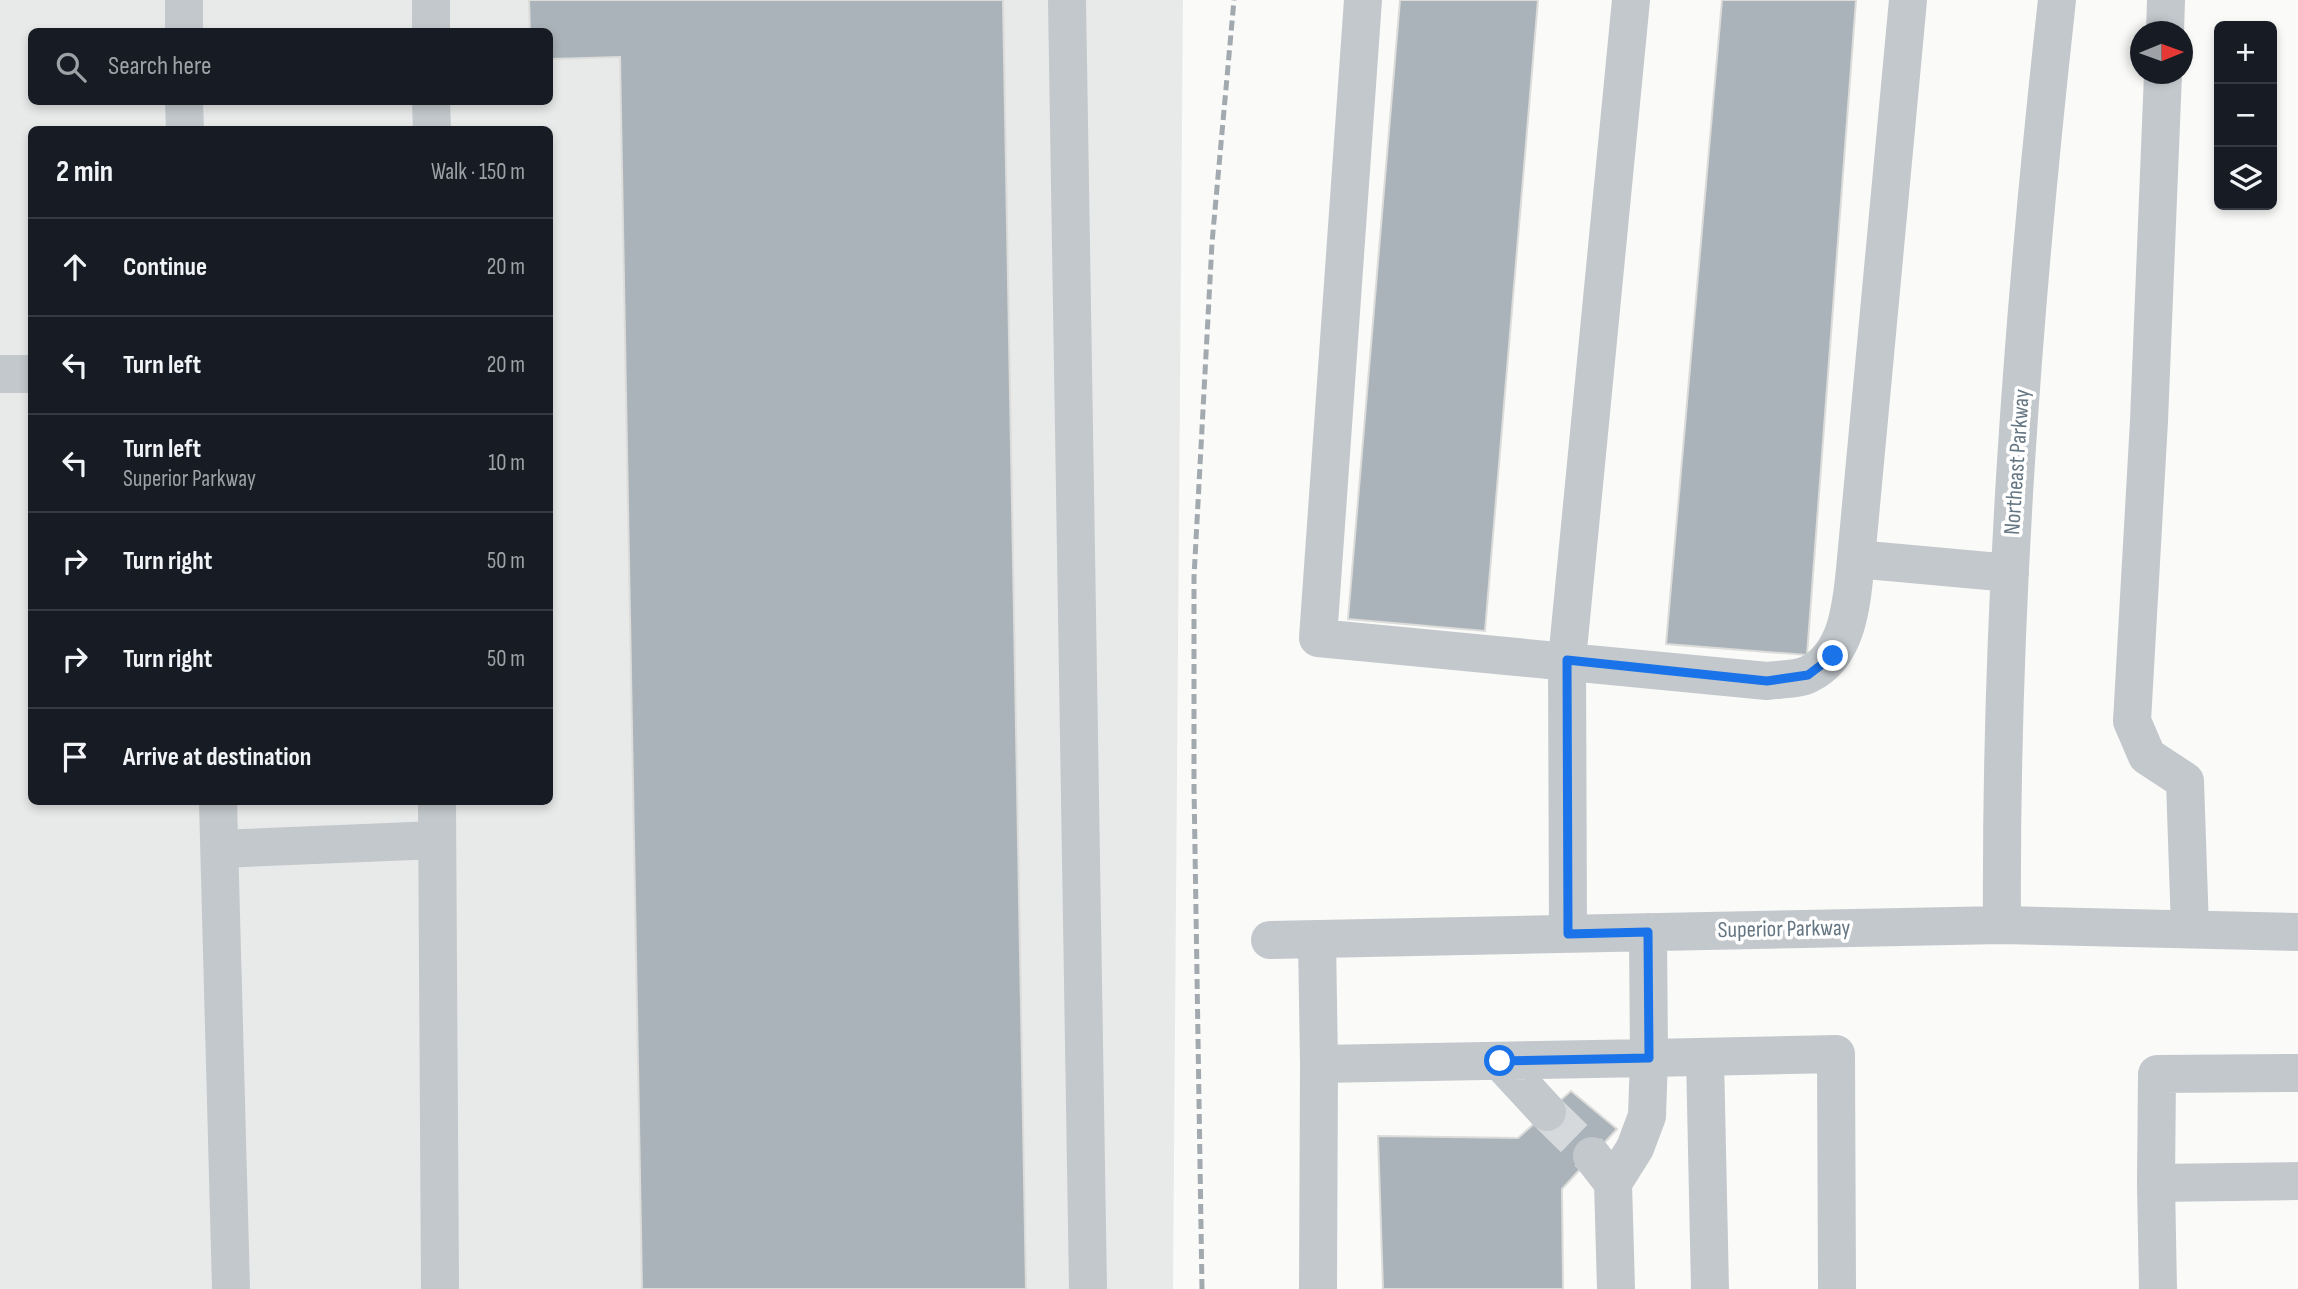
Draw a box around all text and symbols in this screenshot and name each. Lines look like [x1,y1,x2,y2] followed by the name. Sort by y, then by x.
[2130,21,2193,84] north arrow
[2214,21,2277,210] map controls
[2214,21,2277,84] button: +
[28,28,553,105] search box
[52,48,90,86] icon: search
[108,51,211,82] text: Search here
[2214,84,2277,147] button: −
[2214,147,2277,210] button: layers
[56,154,113,190] text: 2 min
[431,158,525,186] text: Walk · 150 m
[56,248,94,286] icon: ahead
[123,252,207,283] text: Continue
[487,253,525,281] text: 20 m
[56,346,94,384] icon: left
[123,350,201,381] text: Turn left
[487,351,525,379] text: 20 m
[1998,388,2036,536] street label: Northeast Parkway
[123,434,201,465] text: Turn left
[56,444,94,482] icon: left
[488,449,525,477] text: 10 m
[123,465,256,493] text: Superior Parkway
[56,542,94,580] icon: right
[123,546,212,577] text: Turn right
[487,547,525,575] text: 50 m
[56,640,94,678] icon: right
[1817,640,1848,671] route end
[123,644,212,675] text: Turn right
[487,645,525,673] text: 50 m
[56,738,94,776] icon: arrive
[123,742,311,773] text: Arrive at destination
[1717,914,1851,944] street label: Superior Parkway
[1484,1045,1515,1076] route start

